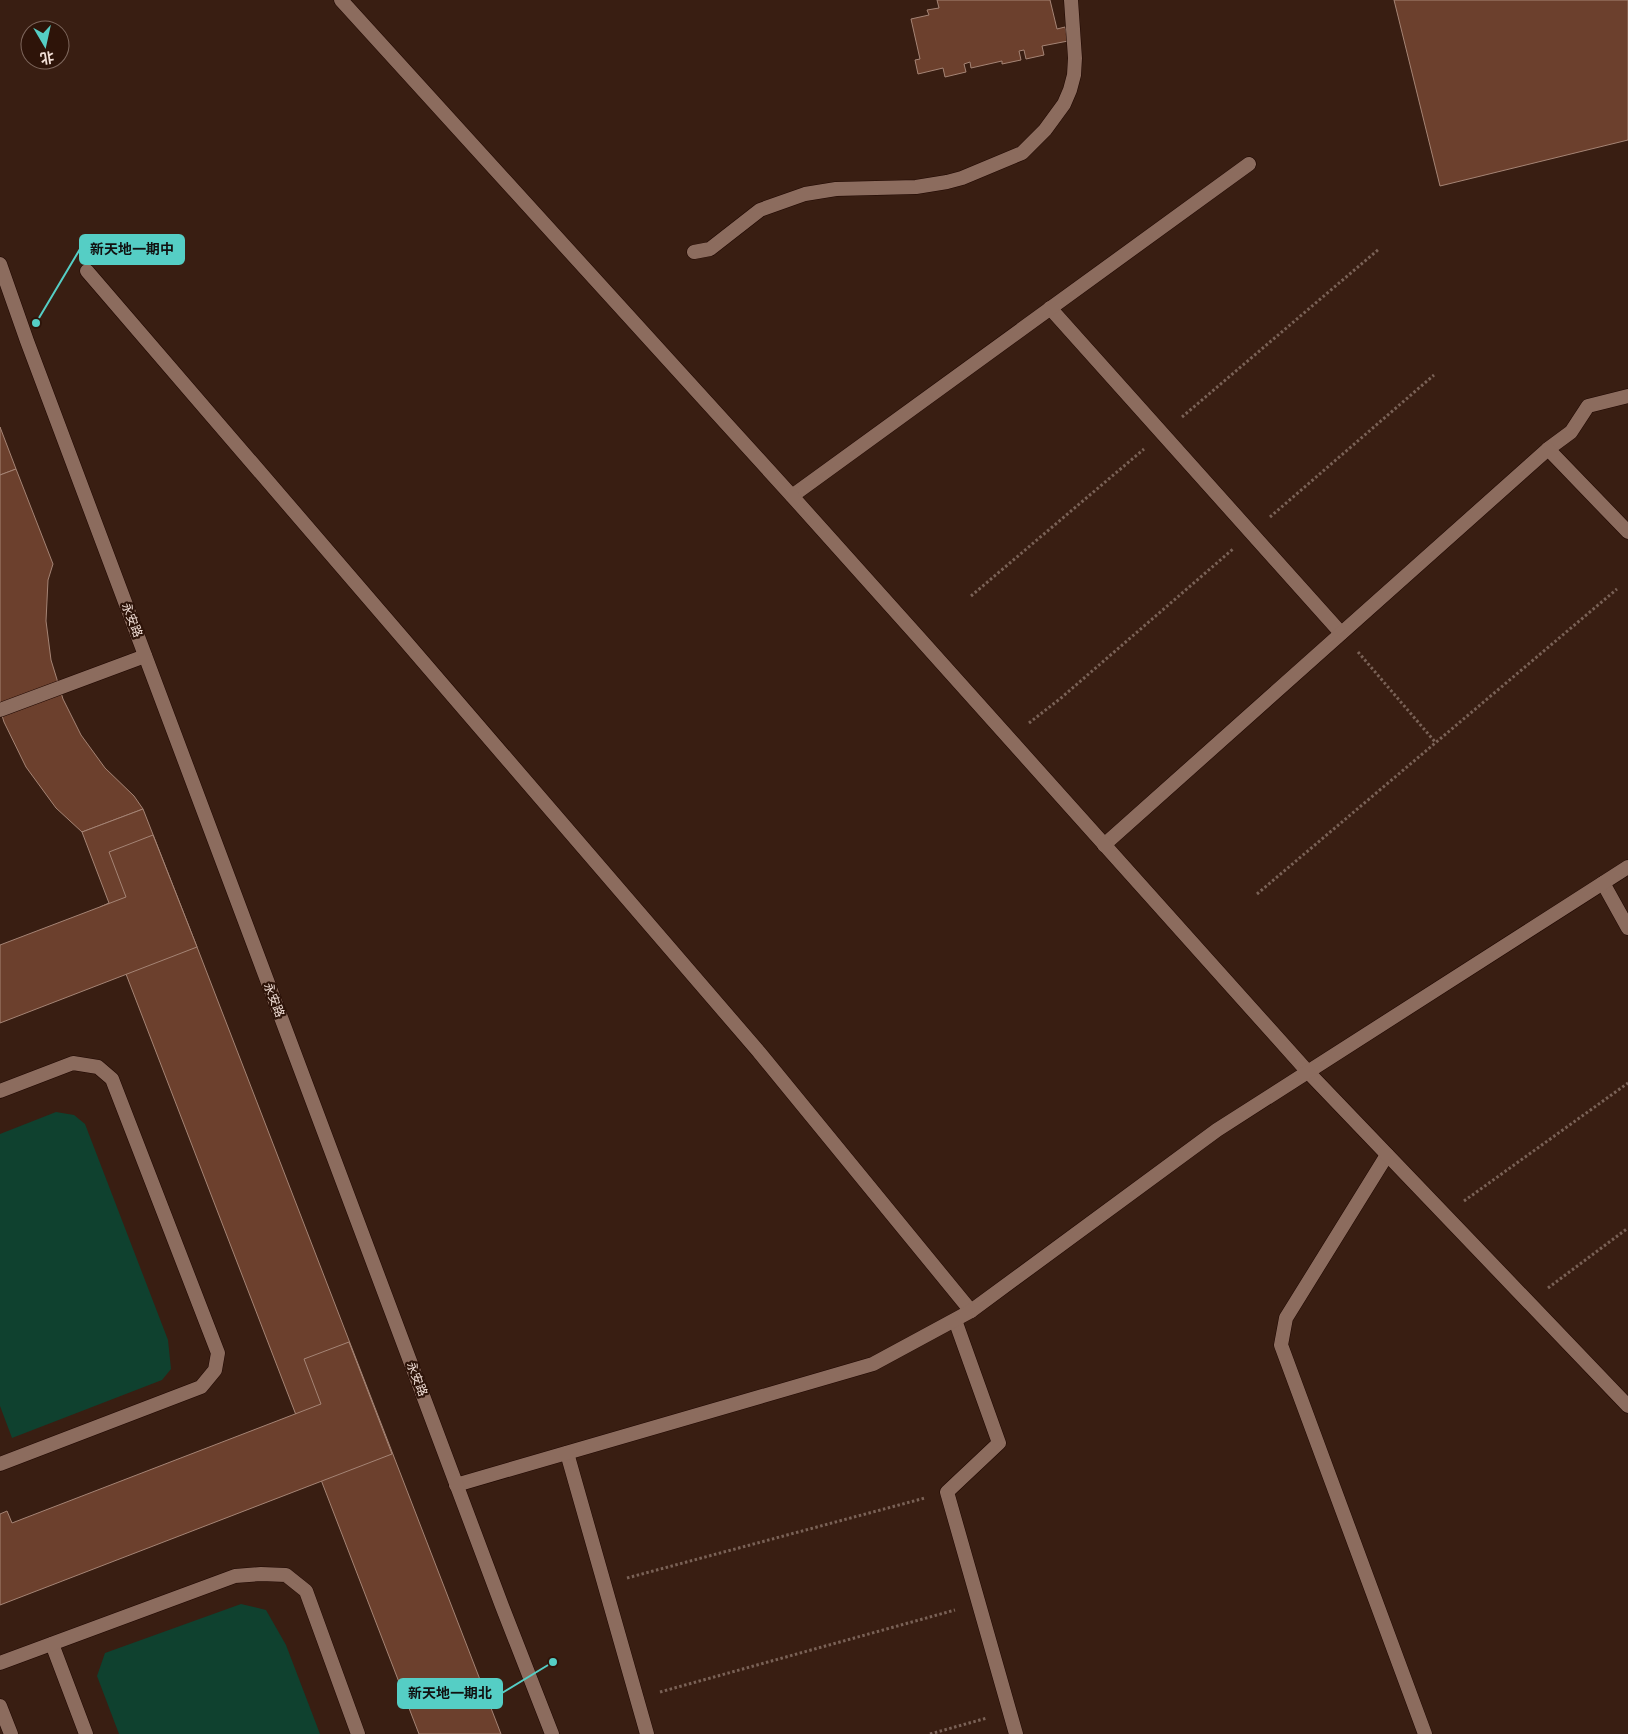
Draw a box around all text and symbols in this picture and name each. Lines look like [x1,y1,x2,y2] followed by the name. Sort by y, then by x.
[20,20,70,70] north arrow
[39,48,55,68] text: 北
[80,235,184,264] callout: 新天地一期中
[90,240,174,258] text: 新天地一期中
[118,600,146,640] street label: 永安路
[260,980,288,1020] street label: 永安路
[403,1359,431,1399] street label: 永安路
[398,1679,502,1708] callout: 新天地一期北
[408,1684,492,1702] text: 新天地一期北

